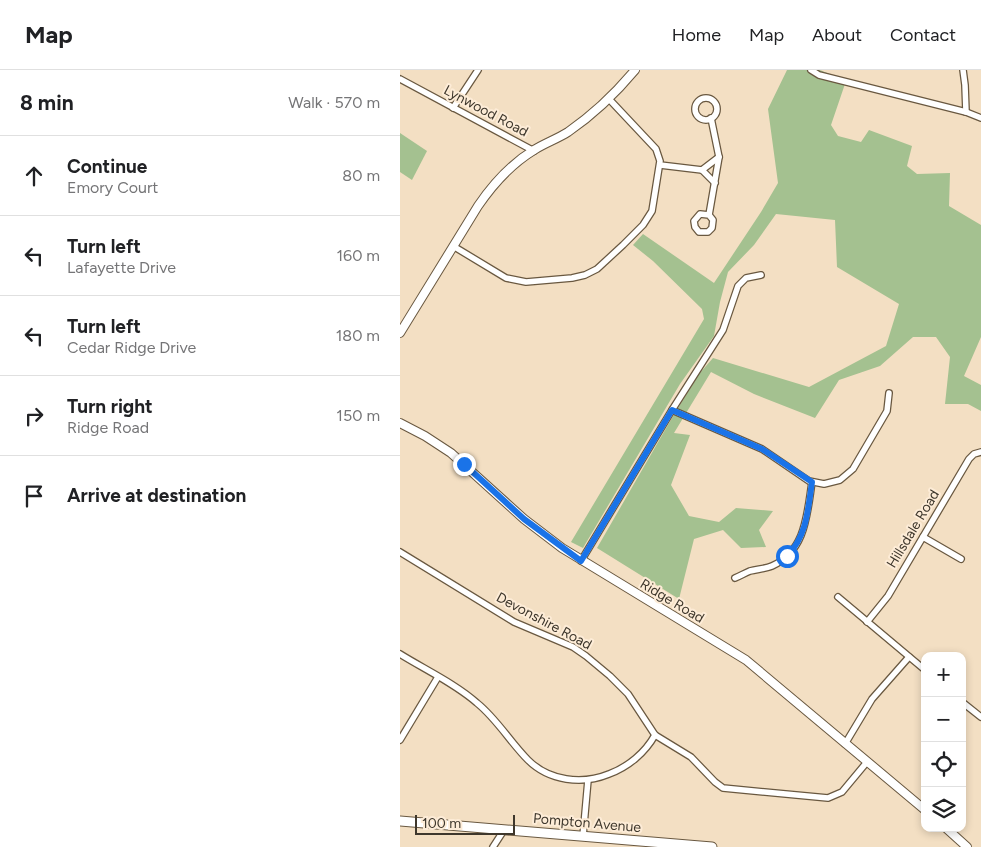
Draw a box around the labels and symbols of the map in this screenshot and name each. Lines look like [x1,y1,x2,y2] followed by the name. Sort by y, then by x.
[441,82,531,140] street label: Lynwood Road
[453,453,476,476] route end
[883,487,943,571] street label: Hillsdale Road
[776,545,799,568] route start
[637,575,707,627] street label: Ridge Road
[493,589,595,653] street label: Devonshire Road
[532,810,642,836] street label: Pompton Avenue
[415,812,515,835] scale bar

